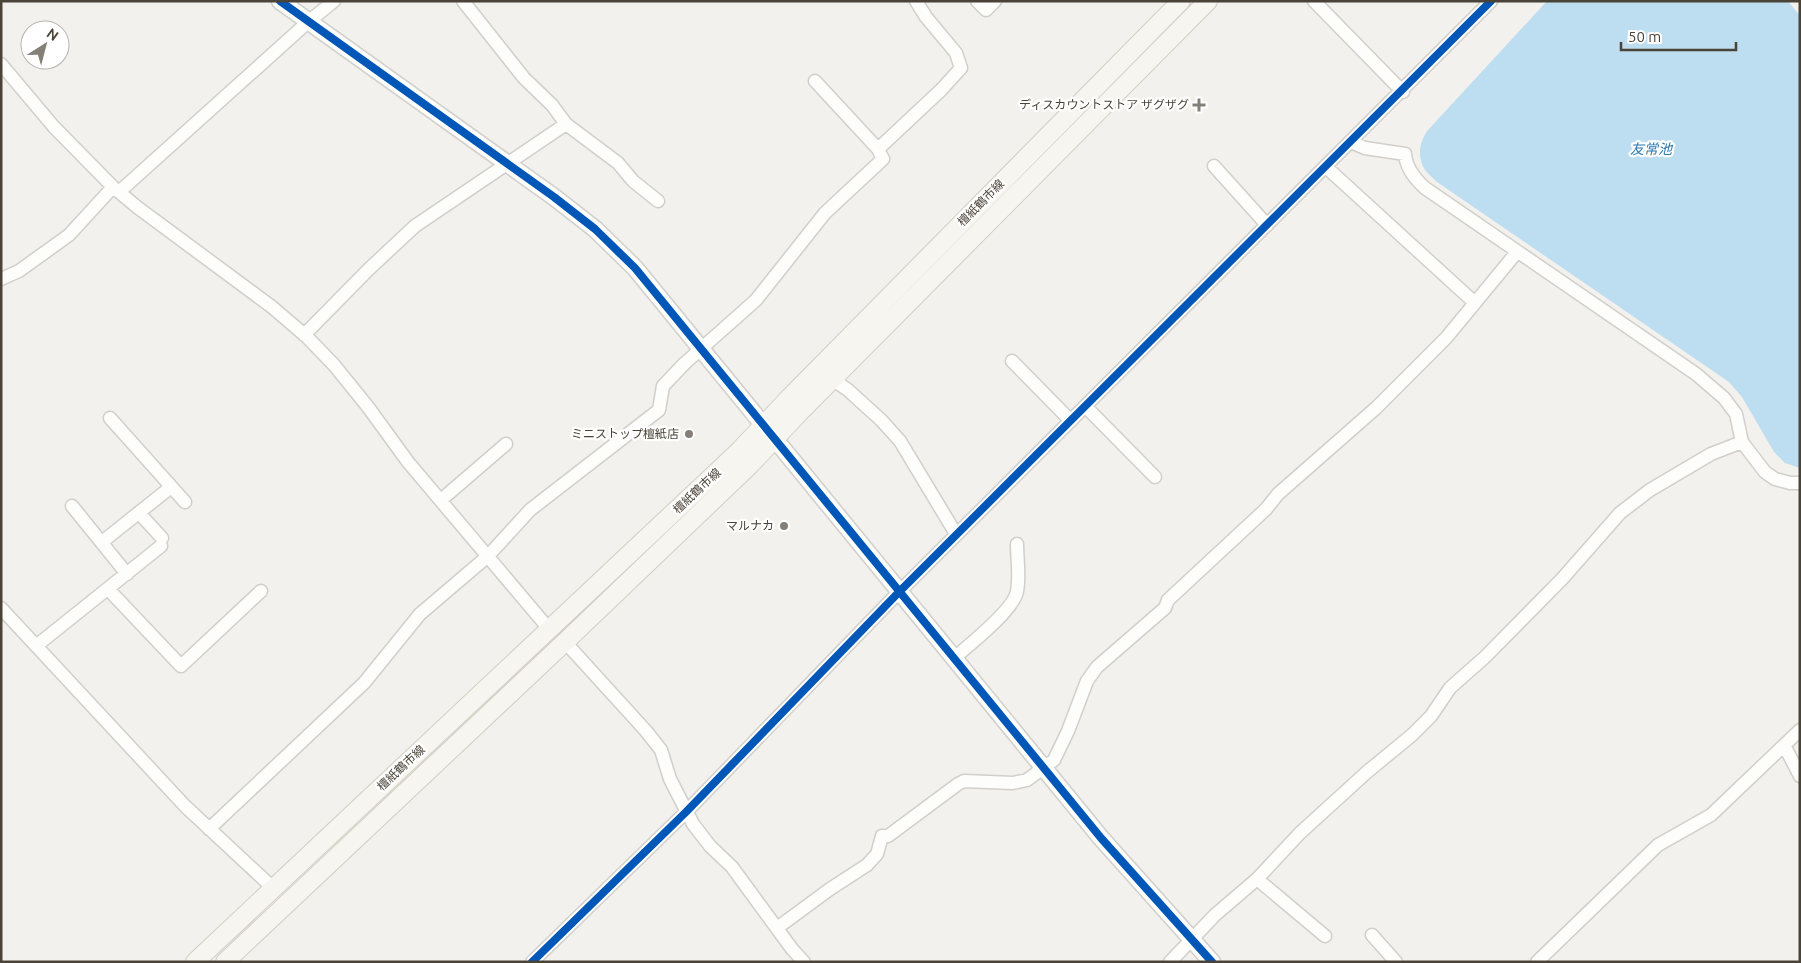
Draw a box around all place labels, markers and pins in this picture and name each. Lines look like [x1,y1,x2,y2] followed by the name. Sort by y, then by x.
[1019,98,1189,111] place label: ディスカウントストア ザグザグ
[1193,99,1205,111] marker: ディスカウントストア ザグザグ
[571,427,679,440] place label: ミニストップ檀紙店
[683,428,695,440] marker: ミニストップ檀紙店
[726,519,774,532] place label: マルナカ
[778,520,790,532] marker: マルナカ

